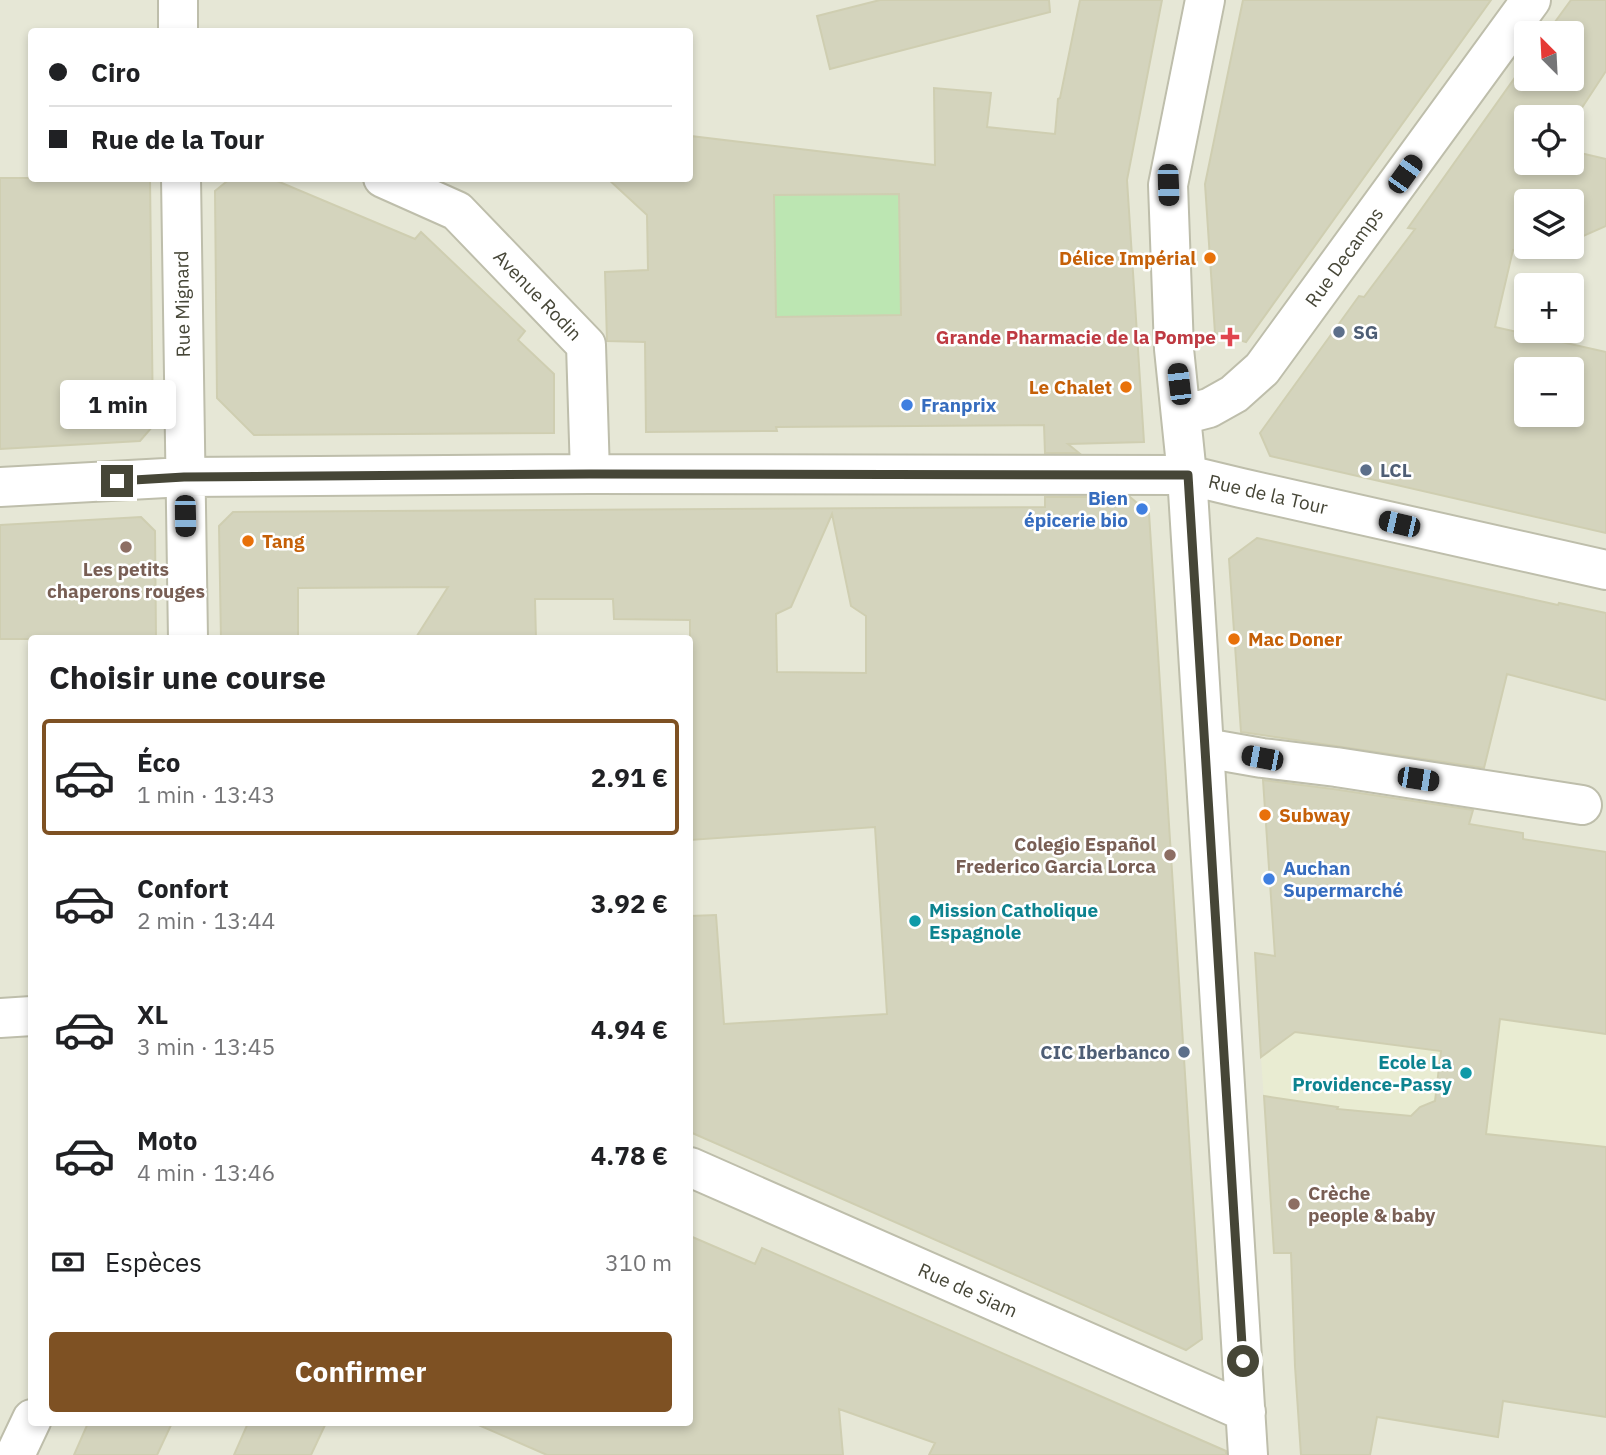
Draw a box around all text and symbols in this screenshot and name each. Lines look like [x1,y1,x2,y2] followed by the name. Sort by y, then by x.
[1514,21,1584,91] north arrow
[1514,21,1584,427] map controls
[91,55,140,89] text: Ciro
[1514,105,1584,175] button: locate
[91,122,264,156] text: Rue de la Tour
[1385,151,1426,197] car
[1157,164,1180,206] car
[1514,189,1584,259] button: layers
[1300,202,1388,312] street label: Rue Decamps
[489,245,587,345] street label: Avenue Rodin
[1059,246,1196,270] place label: Délice Impérial
[169,250,195,358] street label: Rue Mignard
[1202,250,1218,266] marker: Délice Impérial
[1514,273,1584,343] button: +
[1353,320,1379,344] place label: SG
[1331,324,1347,340] marker: SG
[936,325,1216,349] place label: Grande Pharmacie de la Pompe
[1222,329,1238,345] marker: Grande Pharmacie de la Pompe
[1514,357,1584,427] button: −
[1167,362,1192,406] car
[1029,375,1112,399] place label: Le Chalet
[59,379,175,428] callout: 1 min
[1118,379,1134,395] marker: Le Chalet
[88,389,148,419] text: 1 min
[921,393,997,417] place label: Franprix
[899,397,915,413] marker: Franprix
[1380,458,1412,482] place label: LCL
[1358,462,1374,478] marker: LCL
[101,465,133,497] route end
[1206,469,1330,519] street label: Rue de la Tour
[1024,486,1128,532] place label: Bien épicerie bio
[175,495,196,537] car
[1134,501,1150,517] marker: Bien épicerie bio
[1377,509,1422,539] car
[262,529,305,553] place label: Tang
[240,533,256,549] marker: Tang
[118,539,134,555] marker: Les petits chaperons rouges
[47,557,205,603] place label: Les petits chaperons rouges
[1248,627,1343,651] place label: Mac Doner
[1226,631,1242,647] marker: Mac Doner
[49,656,326,698] text: Choisir une course
[1240,744,1285,772] car
[137,745,181,779] text: Éco
[53,746,116,809] icon: car
[591,760,668,794] text: 2.91 €
[1396,765,1441,793] car
[137,779,275,809] text: 1 min · 13:43
[1279,803,1351,827] place label: Subway
[1257,807,1273,823] marker: Subway
[956,832,1156,878] place label: Colegio Español Frederico Garcia Lorca
[1162,847,1178,863] marker: Colegio Español Frederico Garcia Lorca
[1283,856,1403,902] place label: Auchan Supermarché
[137,871,229,905] text: Confort
[1261,871,1277,887] marker: Auchan Supermarché
[53,872,116,935] icon: car
[591,886,668,920] text: 3.92 €
[929,898,1098,944] place label: Mission Catholique Espagnole
[137,905,275,935] text: 2 min · 13:44
[907,913,923,929] marker: Mission Catholique Espagnole
[137,997,168,1031] text: XL
[53,998,116,1061] icon: car
[591,1012,668,1046] text: 4.94 €
[137,1031,275,1061] text: 3 min · 13:45
[1040,1040,1170,1064] place label: CIC Iberbanco
[1176,1044,1192,1060] marker: CIC Iberbanco
[1292,1050,1453,1096] place label: Ecole La Providence-Passy
[1458,1065,1474,1081] marker: Ecole La Providence-Passy
[137,1123,197,1157] text: Moto
[53,1124,116,1187] icon: car
[591,1138,668,1172] text: 4.78 €
[137,1157,275,1187] text: 4 min · 13:46
[1308,1181,1436,1227] place label: Crèche people & baby
[1286,1196,1302,1212] marker: Crèche people & baby
[49,1243,87,1281] icon: cash
[105,1245,202,1279] text: Espèces
[605,1247,672,1277] text: 310 m
[915,1257,1021,1323] street label: Rue de Siam
[49,1332,672,1412] button: Confirmer
[1227,1345,1259,1377] route start

